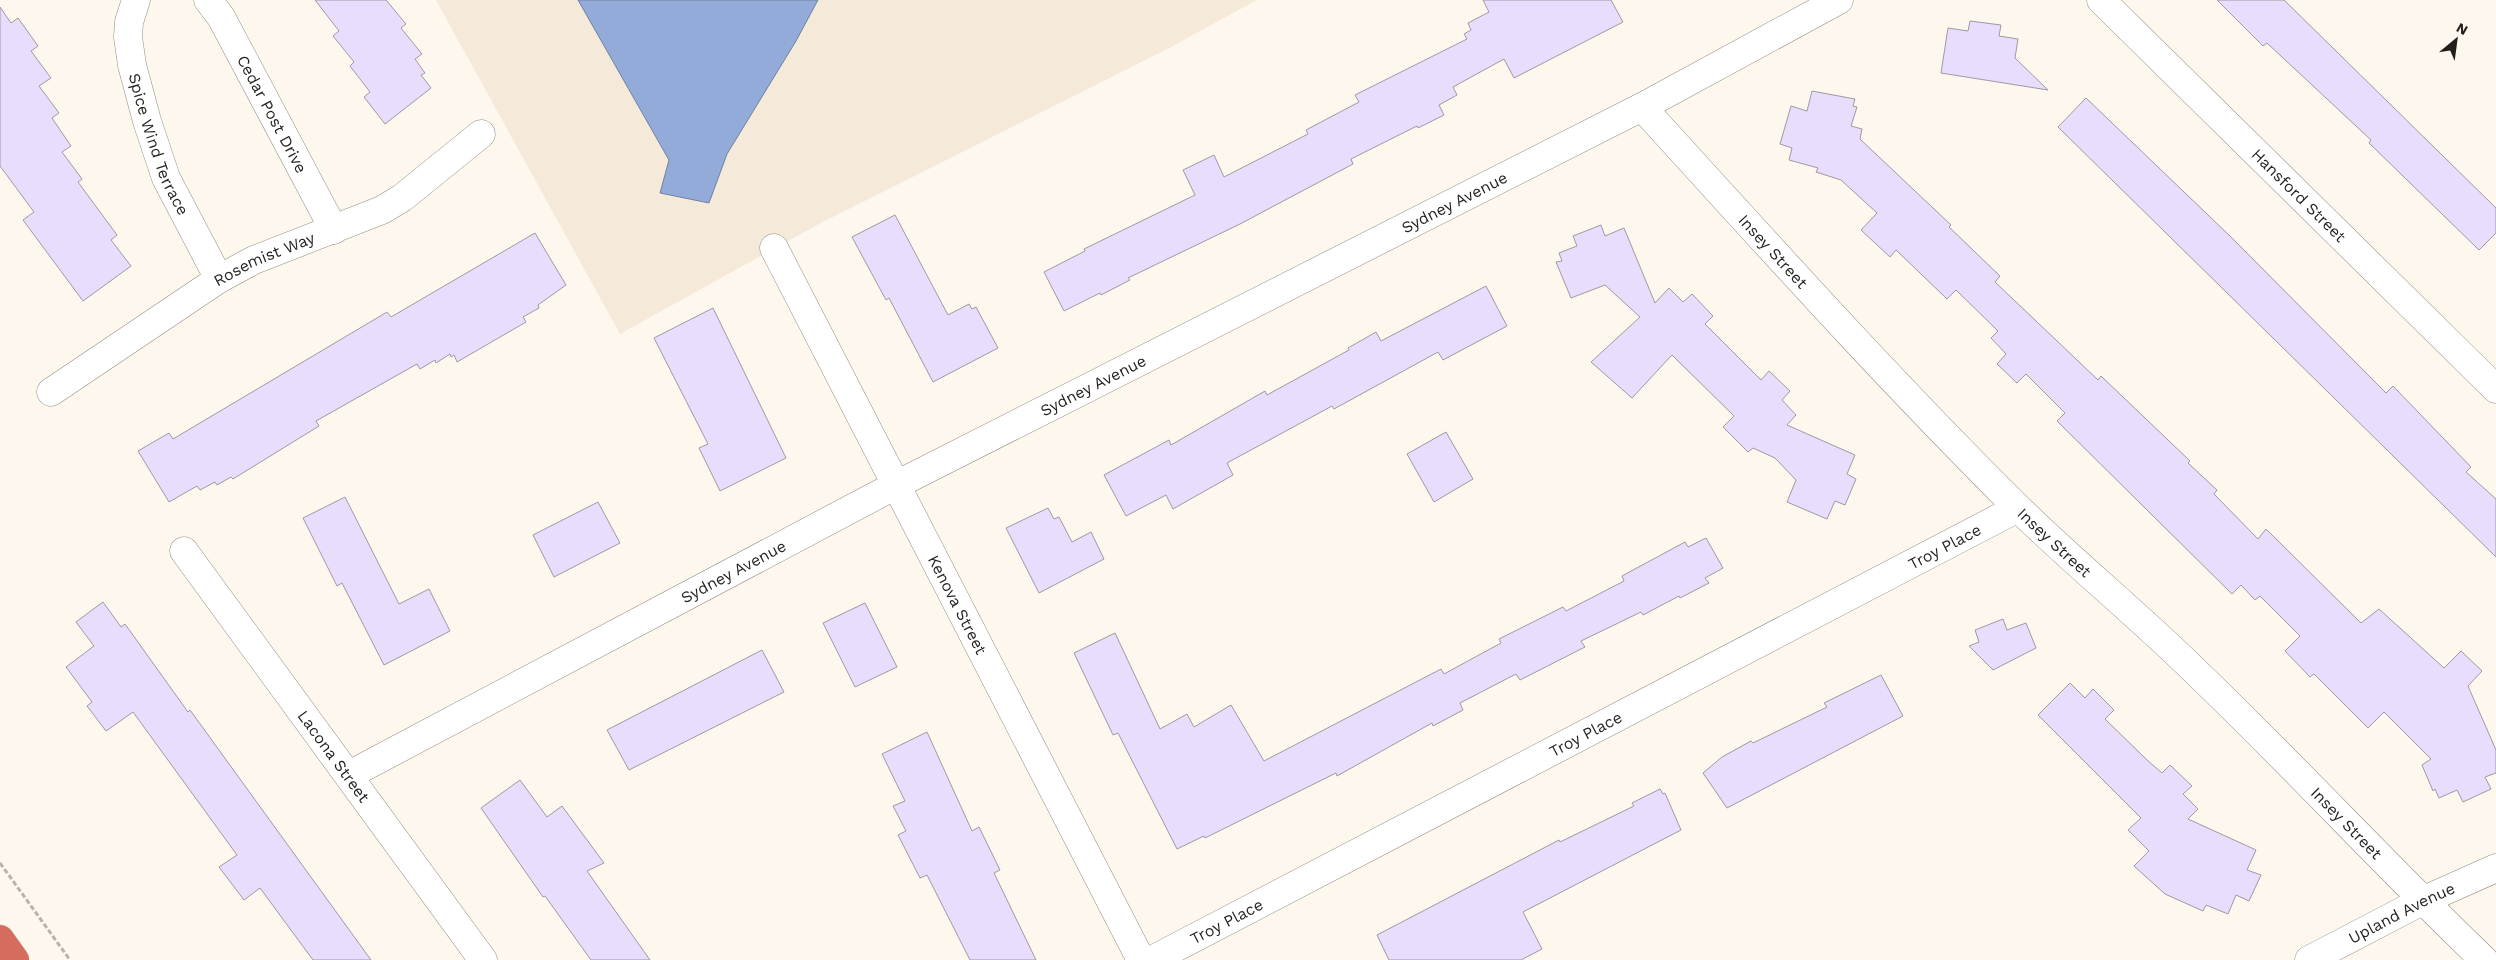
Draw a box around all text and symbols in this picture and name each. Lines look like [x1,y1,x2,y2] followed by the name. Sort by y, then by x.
[2431,15,2481,65] north arrow
[2454,19,2471,38] text: N
[233,52,311,176] street label: Cedar Post Drive
[125,71,193,218] street label: Spice Wind Terrace
[2248,145,2350,246] street label: Hansford Street
[1398,168,1511,237] street label: Sydney Avenue
[1734,211,1812,293] street label: Insey Street
[210,228,318,290] street label: Rosemist Way
[1037,351,1149,420] street label: Sydney Avenue
[2014,504,2095,582] street label: Insey Street
[1905,520,1984,574] street label: Troy Place
[678,536,789,607] street label: Sydney Avenue
[924,552,991,658] street label: Kenova Street
[294,707,374,806] street label: Lacona Street
[1546,707,1625,761] street label: Troy Place
[2307,783,2386,863] street label: Insey Street
[2345,879,2458,948] street label: Upland Avenue
[1187,895,1266,948] street label: Troy Place

